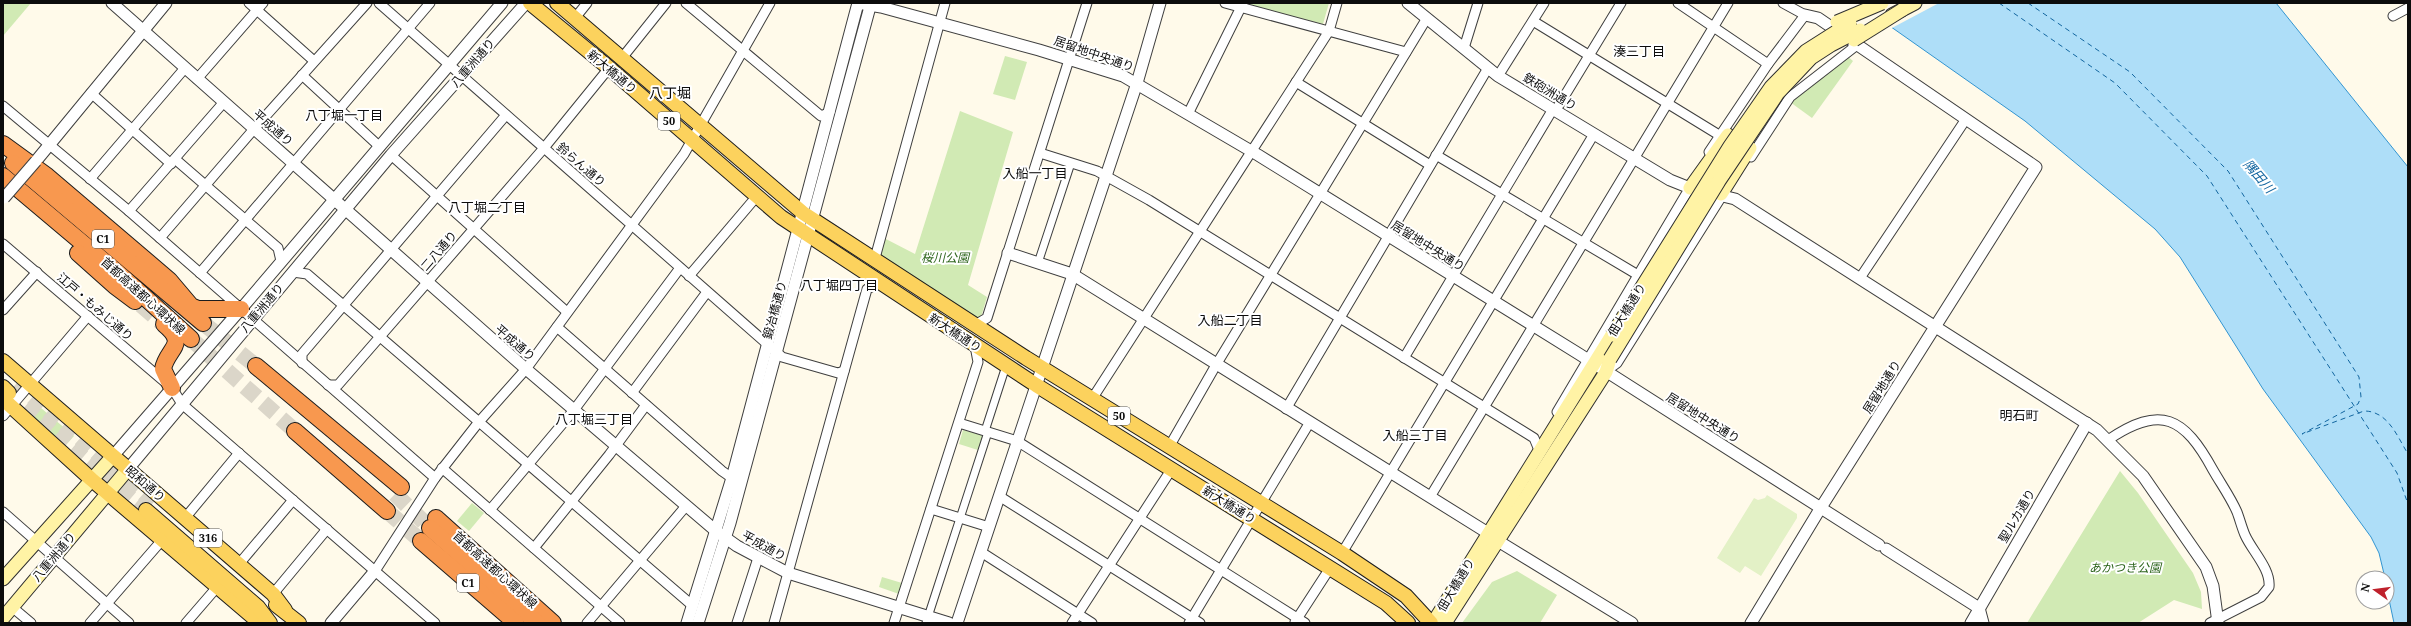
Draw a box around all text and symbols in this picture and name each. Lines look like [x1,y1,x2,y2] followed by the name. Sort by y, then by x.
[1052,32,1137,75] street label: 居留地中央通り
[447,34,499,91] street label: 八重洲通り
[1613,42,1665,60] district label: 湊三丁目
[584,46,641,97] street label: 新大橋通り
[1520,69,1580,114] street label: 鉄砲洲通り
[649,83,691,102] district label: 八丁堀
[250,105,297,150] street label: 平成通り
[305,106,383,124] district label: 八丁堀一丁目
[658,112,680,130] road number: 50
[553,139,610,191] street label: 鈴らん通り
[2239,155,2280,198] water label: 隅田川
[1002,164,1068,182] district label: 入船一丁目
[448,198,526,216] district label: 八丁堀二丁目
[1388,216,1468,275] street label: 居留地中央通り
[416,227,461,274] street label: 二八通り
[92,230,114,248] road number: C1
[921,249,971,266] park label: 桜川公園
[98,253,189,338] street label: 首都高速都心環状線
[54,269,137,345] street label: 江戸・もみじ通り
[800,276,878,294] district label: 八丁堀四丁目
[236,279,287,336] street label: 八重洲通り
[759,279,790,341] street label: 鍛冶橋通り
[1603,280,1650,340] street label: 佃大橋通り
[925,309,985,356] street label: 新大橋通り
[1197,311,1263,329] district label: 入船二丁目
[492,320,539,365] street label: 平成通り
[1858,357,1905,417] street label: 居留地通り
[1663,388,1743,447] street label: 居留地中央通り
[1999,406,2039,424] district label: 明石町
[1108,407,1130,425] road number: 50
[555,410,633,428] district label: 八丁堀三丁目
[1382,426,1448,444] district label: 入船三丁目
[122,461,169,506] street label: 昭和通り
[1199,481,1259,528] street label: 新大橋通り
[1994,486,2039,546] street label: 聖ルカ通り
[739,526,789,565] street label: 平成通り
[450,527,541,612] street label: 首都高速都心環状線
[28,528,79,585] street label: 八重洲通り
[194,529,222,547] road number: 316
[1433,555,1478,615] street label: 佃大橋通り
[2089,559,2163,576] park label: あかつき公園
[2355,570,2395,610] north arrow
[457,574,479,592] road number: C1
[2356,581,2373,593] text: N

